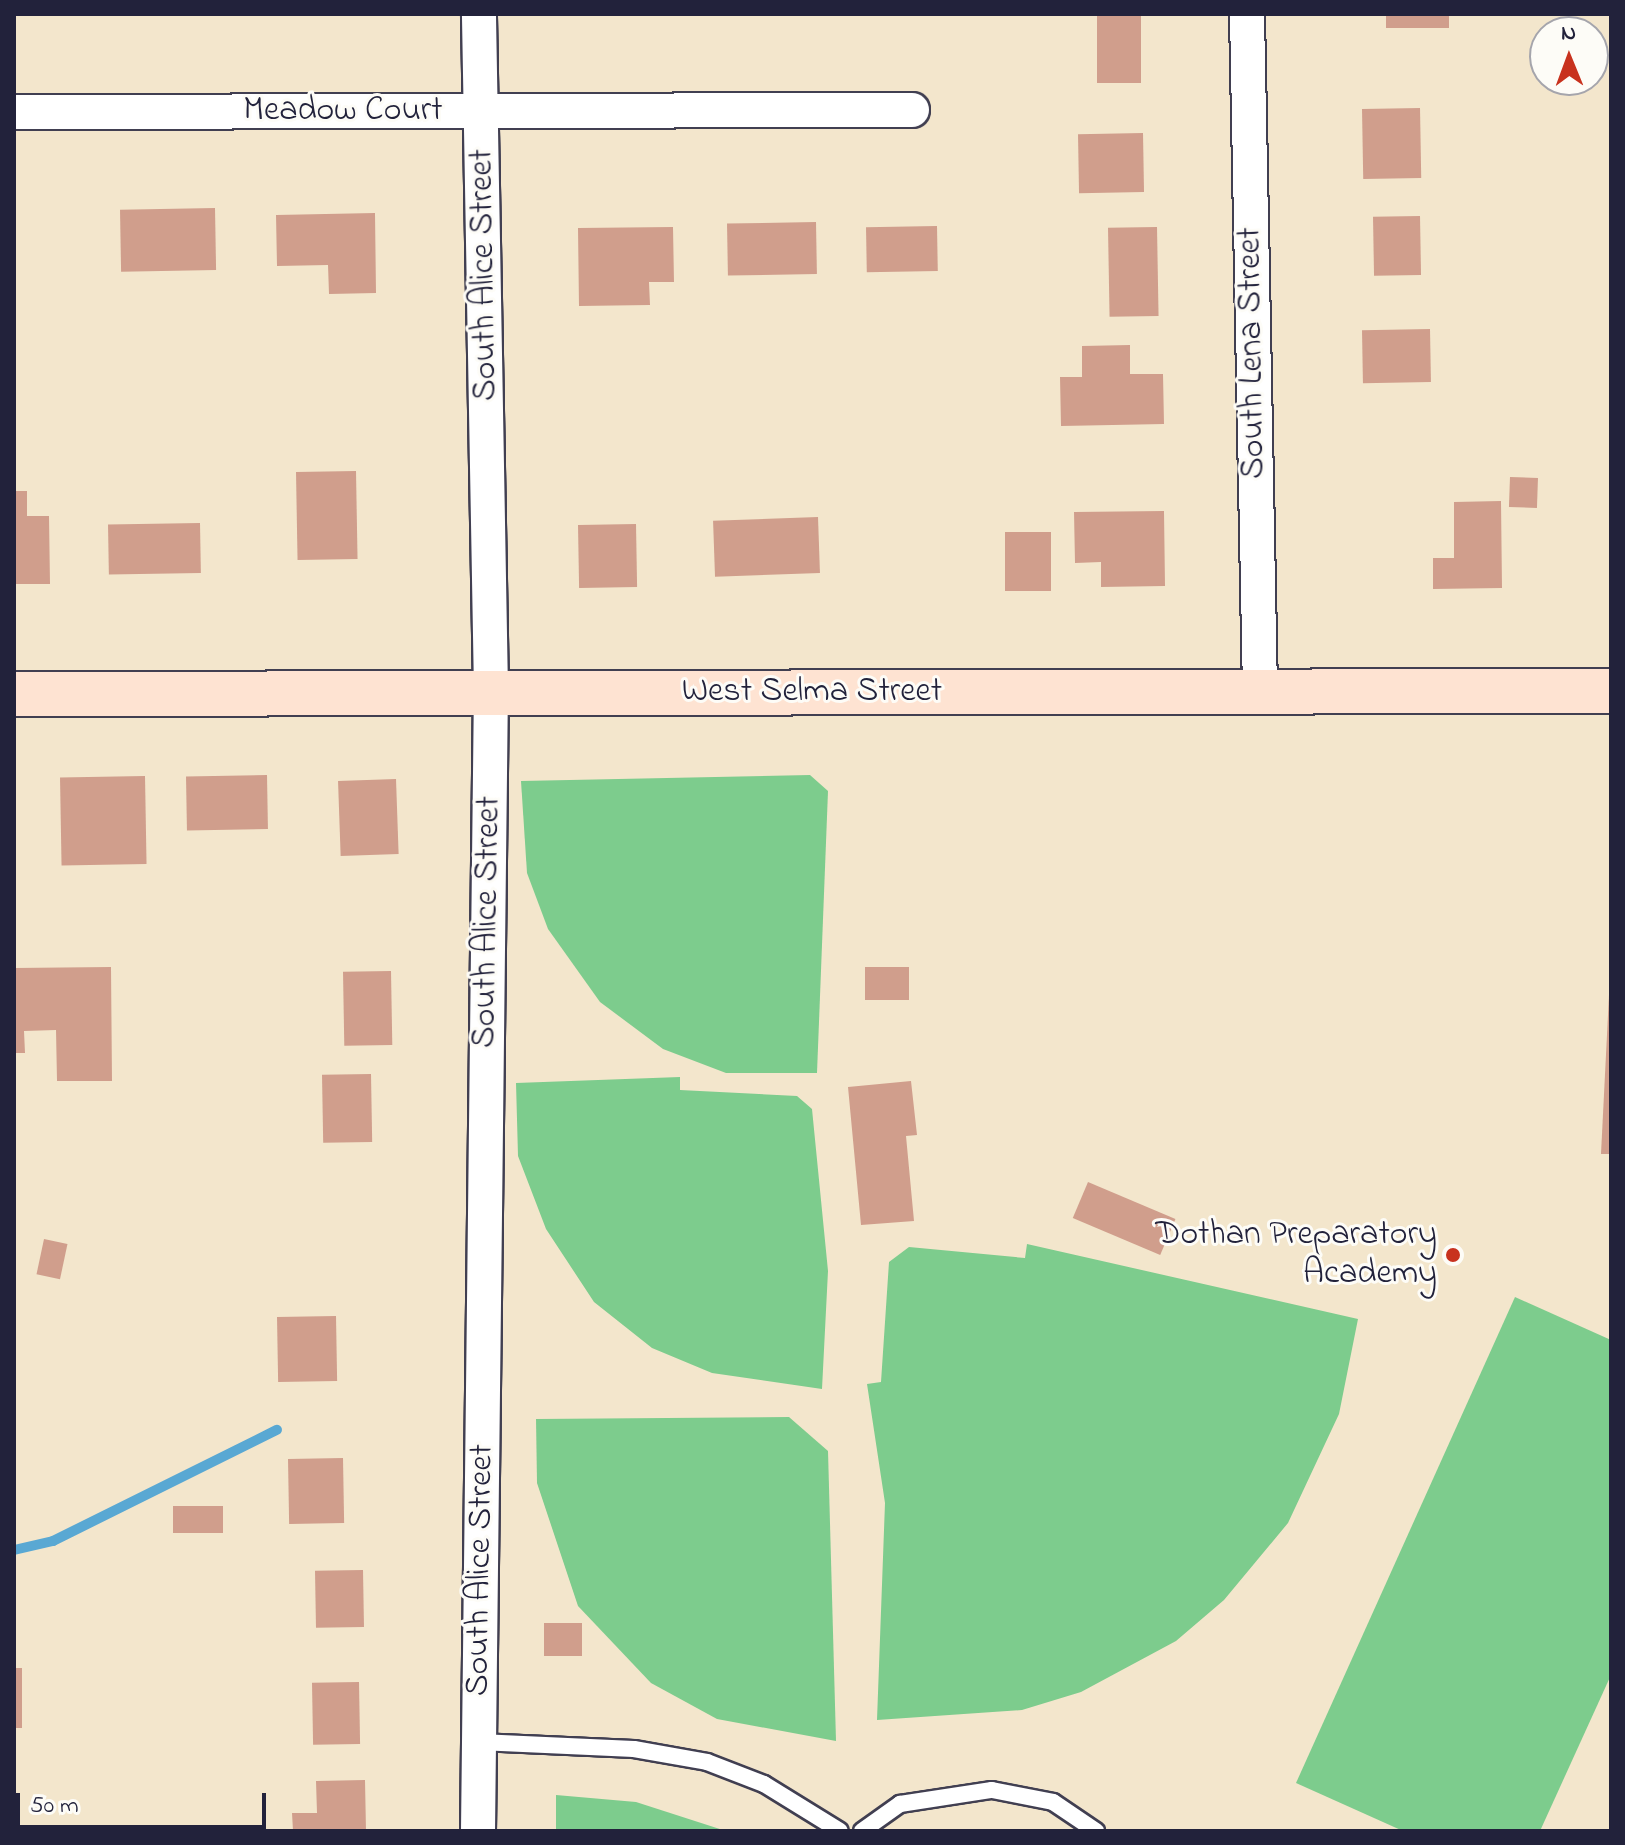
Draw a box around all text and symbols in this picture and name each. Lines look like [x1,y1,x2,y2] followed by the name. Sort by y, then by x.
[1529,16,1609,96] north arrow
[1561,18,1576,50] text: N
[243,92,443,132] street label: Meadow Court
[462,149,508,401] street label: South Alice Street
[1230,227,1276,479] street label: South Lena Street
[682,673,942,713] street label: West Selma Street
[465,796,511,1048] street label: South Alice Street
[1155,1215,1437,1294] place label: Dothan Preparatory Academy
[1444,1246,1462,1264] marker: Dothan Preparatory Academy
[458,1444,504,1696] street label: South Alice Street
[20,1777,270,1827] scale bar
[30,1789,79,1824] text: 50 m

